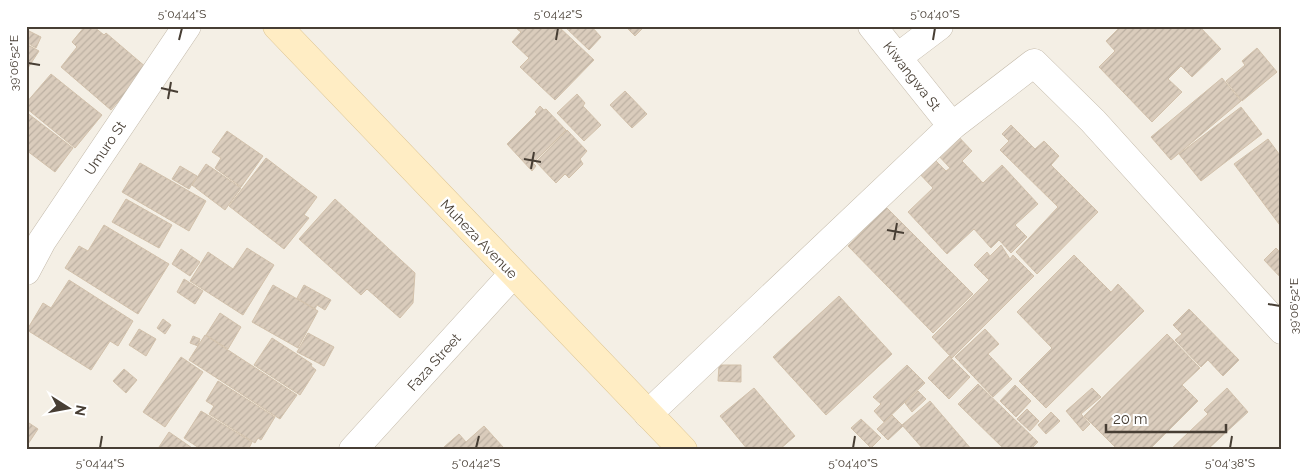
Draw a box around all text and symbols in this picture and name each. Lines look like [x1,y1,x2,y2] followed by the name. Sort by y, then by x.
[158,7,206,21] text: 5°04'44"S
[534,7,582,21] text: 5°04'42"S
[910,7,960,21] text: 5°04'40"S
[7,35,21,91] text: 39°06'52"E
[880,38,944,114] street label: Kiwangwa St
[81,118,129,178] street label: Umuro St
[437,196,521,282] street label: Muheza Avenue
[1287,278,1301,334] text: 39°06'52"E
[404,330,464,394] street label: Faza Street
[42,384,92,434] north arrow
[1106,401,1226,433] scale bar
[72,404,90,417] text: N
[1113,410,1148,428] text: 20 m
[76,456,124,470] text: 5°04'44"S
[452,456,500,470] text: 5°04'42"S
[828,456,878,470] text: 5°04'40"S
[1205,456,1255,470] text: 5°04'38"S

